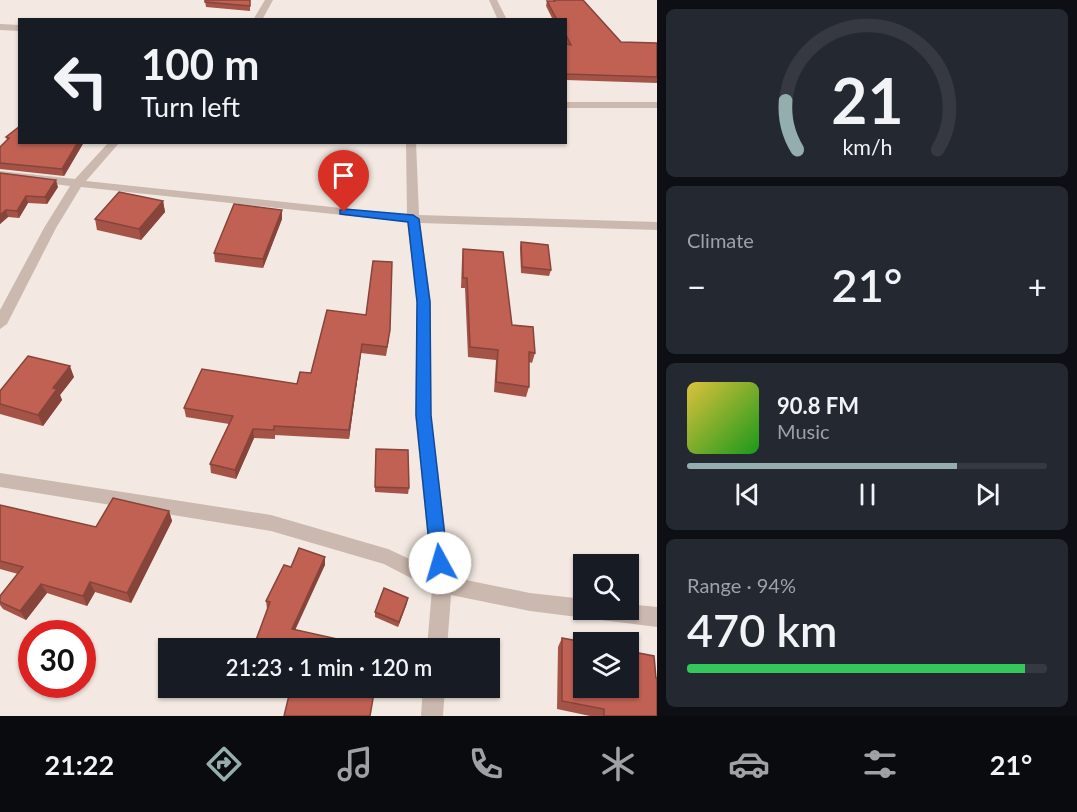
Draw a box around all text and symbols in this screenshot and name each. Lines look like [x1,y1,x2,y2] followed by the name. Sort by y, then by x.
[141,39,259,89] text: 100 m
[42,42,120,120] icon: left
[831,62,903,137] text: 21
[141,90,240,123] text: Turn left
[842,134,892,160] text: km/h
[318,150,369,212] pin
[327,159,360,192] icon: arrive
[687,228,754,252] text: Climate
[832,258,902,312] text: 21°
[687,266,706,306] text: −
[1028,266,1047,306] text: +
[777,392,859,419] text: 90.8 FM
[777,419,830,443] text: Music
[731,478,764,511] icon: previous
[851,478,884,511] icon: pause
[971,478,1004,511] icon: next
[408,531,472,595] position arrow
[573,554,639,698] map controls
[573,554,639,620] button: search
[687,573,796,597] text: Range · 94%
[687,603,837,657] text: 470 km
[18,620,96,698] speed limit sign: 30
[573,632,639,698] button: layers
[226,654,432,681] text: 21:23 · 1 min · 120 m
[203,743,245,785] icon: directions
[334,743,376,785] icon: music
[465,743,507,785] icon: phone
[597,743,639,785] icon: climate
[728,743,770,785] icon: car
[859,743,901,785] icon: filters
[45,748,114,781] text: 21:22
[990,748,1032,781] text: 21°

